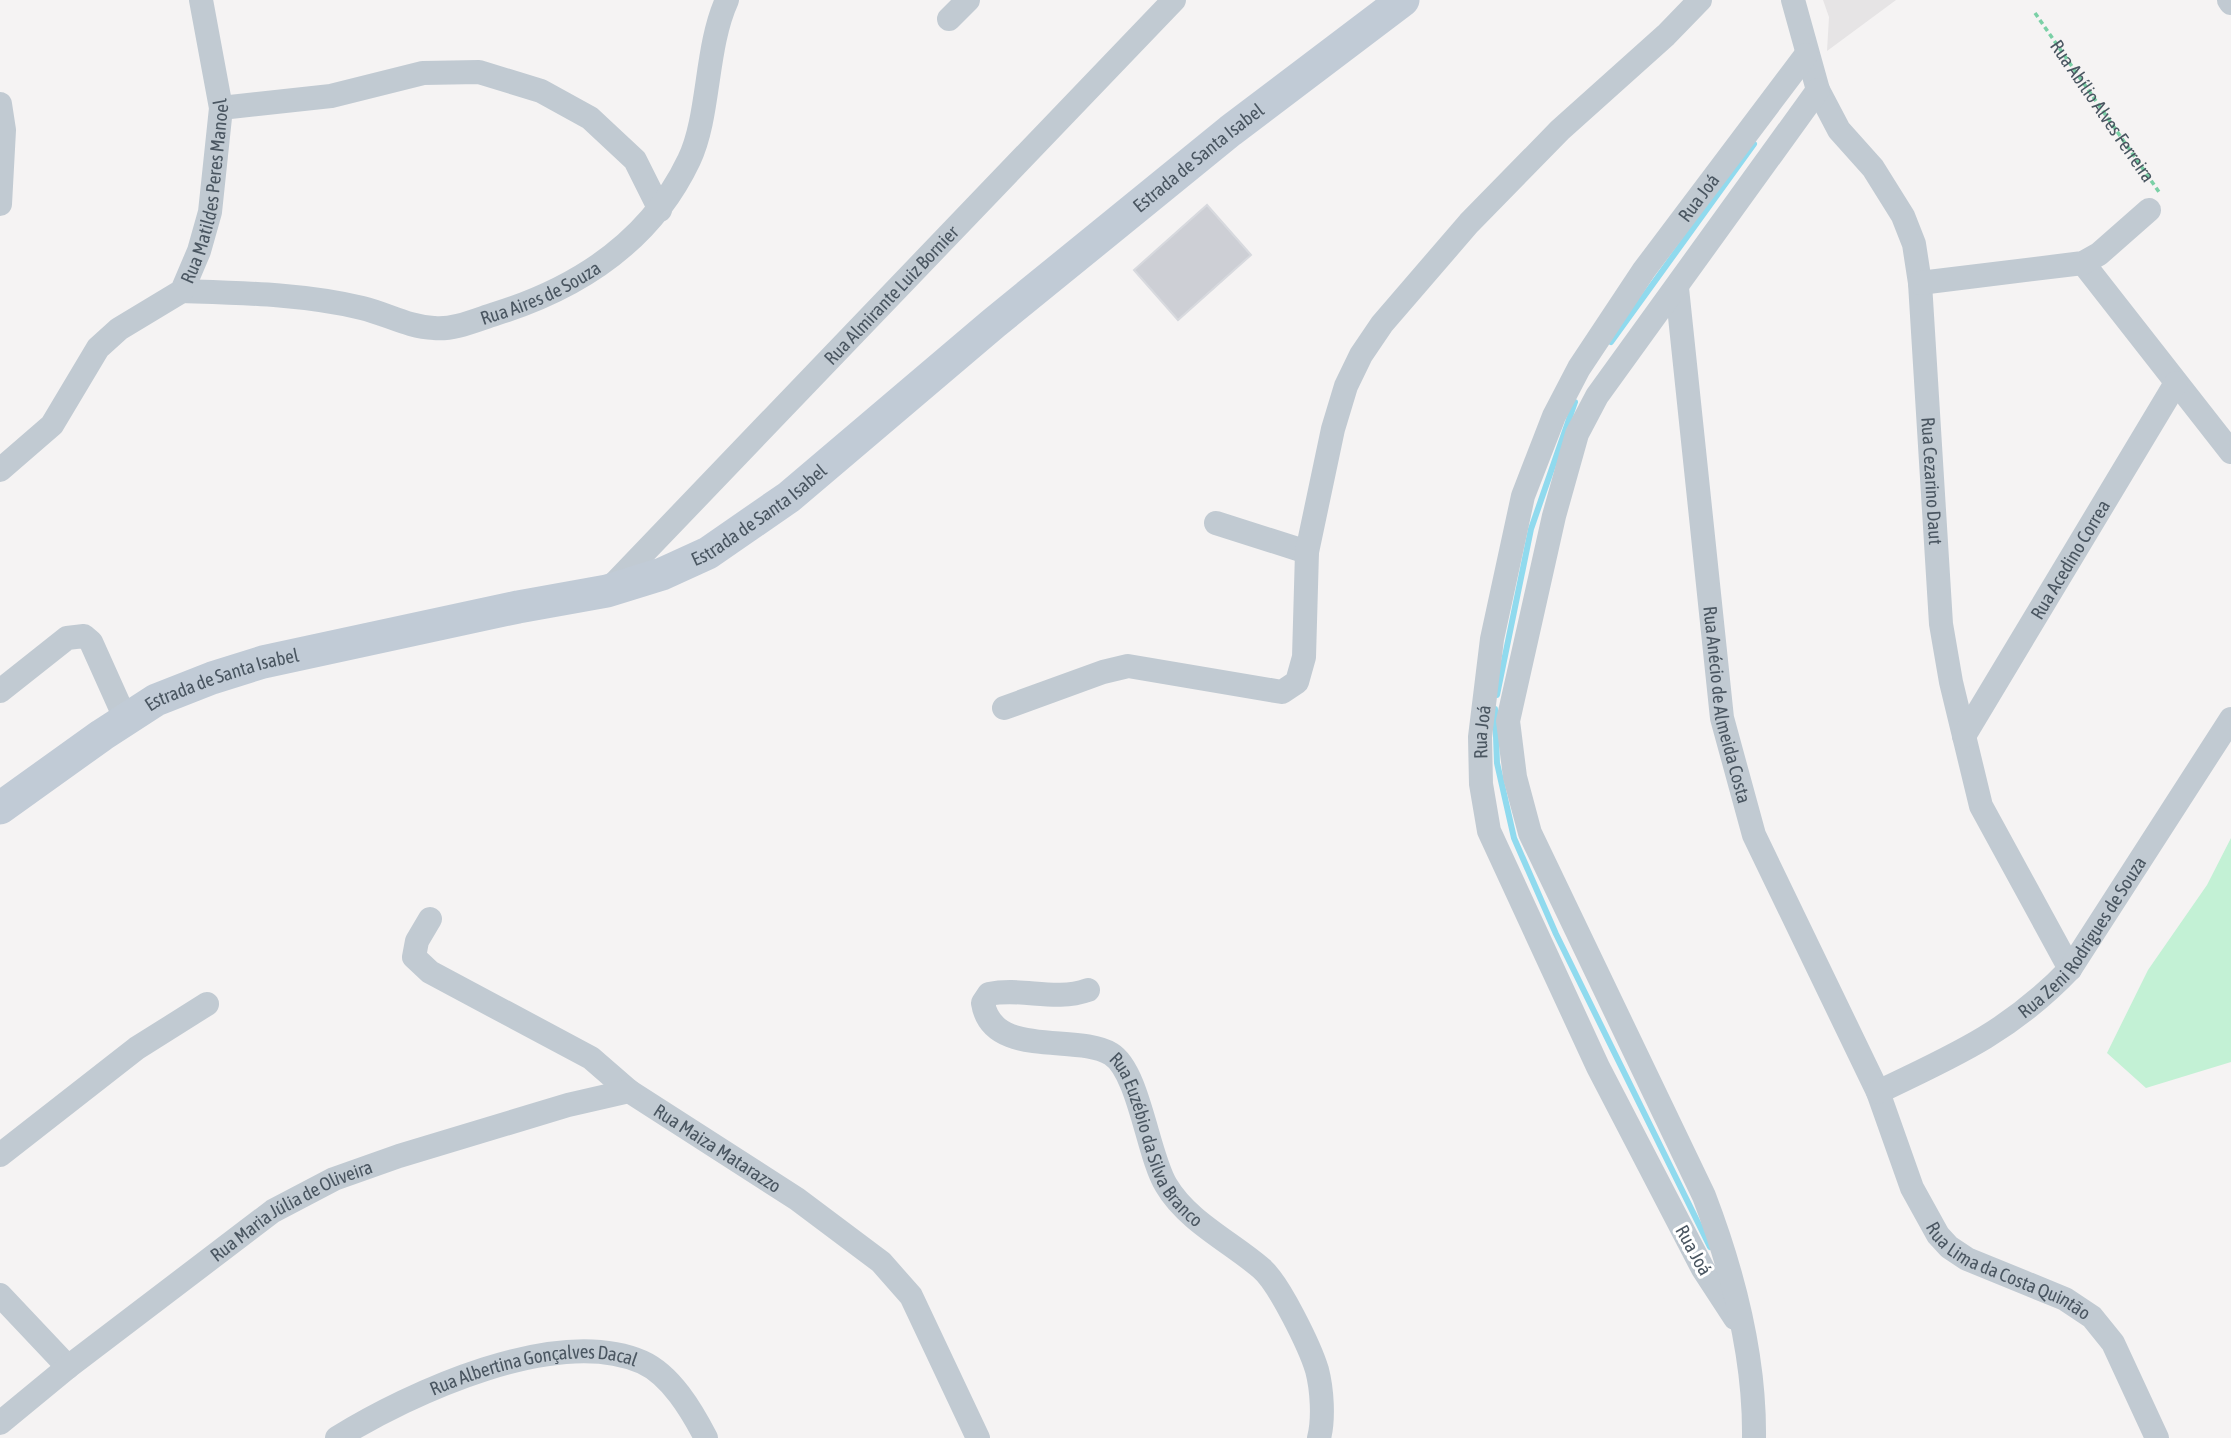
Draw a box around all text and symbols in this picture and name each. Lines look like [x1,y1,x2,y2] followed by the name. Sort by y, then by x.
[2046,36,2160,186] street label: Rua Abílio Alves Ferreira
[176,97,232,287] street label: Rua Matildes Peres Manoel
[1128,99,1268,217] street label: Estrada de Santa Isabel
[1673,169,1724,226] street label: Rua Joá
[819,221,963,369] street label: Rua Almirante Luiz Bornier
[477,256,605,329] street label: Rua Aires de Souza
[1917,416,1947,545] street label: Rua Cezarino Daut
[688,459,831,570] street label: Estrada de Santa Isabel
[2026,496,2114,623] street label: Rua Acedino Correa
[1699,605,1756,806] street label: Rua Anécio de Almeida Costa
[140,644,301,715] street label: Estrada de Santa Isabel
[1469,704,1495,759] street label: Rua Joá
[2014,852,2150,1022] street label: Rua Zeni Rodrigues de Souza
[1105,1047,1207,1231] street label: Rua Euzébio da Silva Branco
[650,1099,785,1197] street label: Rua Maiza Matarazzo
[206,1155,375,1266] street label: Rua Maria Júlia de Oliveira
[1922,1218,2095,1324] street label: Rua Lima da Costa Quintão
[1671,1221,1717,1279] street label: Rua Joá
[426,1340,641,1400] street label: Rua Albertina Gonçalves Dacal

